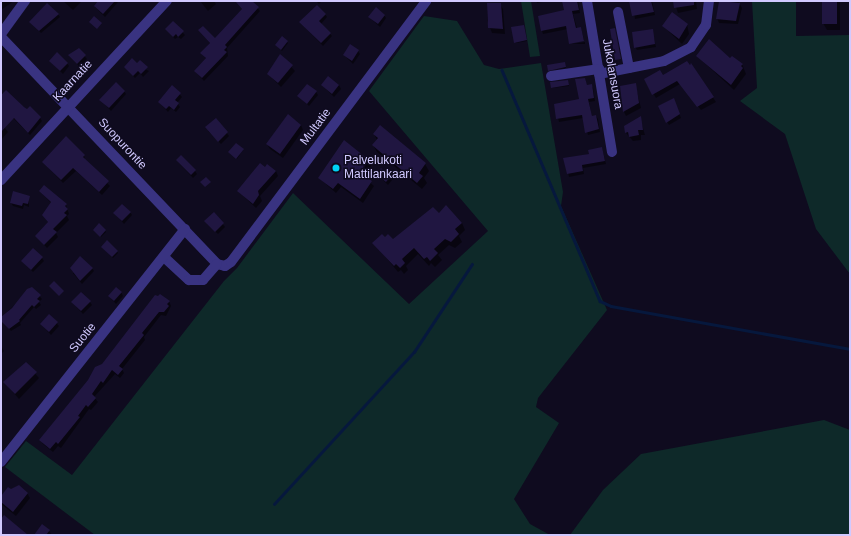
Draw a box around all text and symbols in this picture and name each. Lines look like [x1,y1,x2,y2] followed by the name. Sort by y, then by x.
[599,38,625,110] street label: Jukolansuora
[50,57,96,105] street label: Kaarnatie
[298,106,334,148] street label: Multatie
[95,115,149,173] street label: Suopurontie
[344,154,412,182] place label: Palvelukoti Mattilankaari
[331,163,341,173] marker: Palvelukoti Mattilankaari
[67,320,99,356] street label: Suotie

